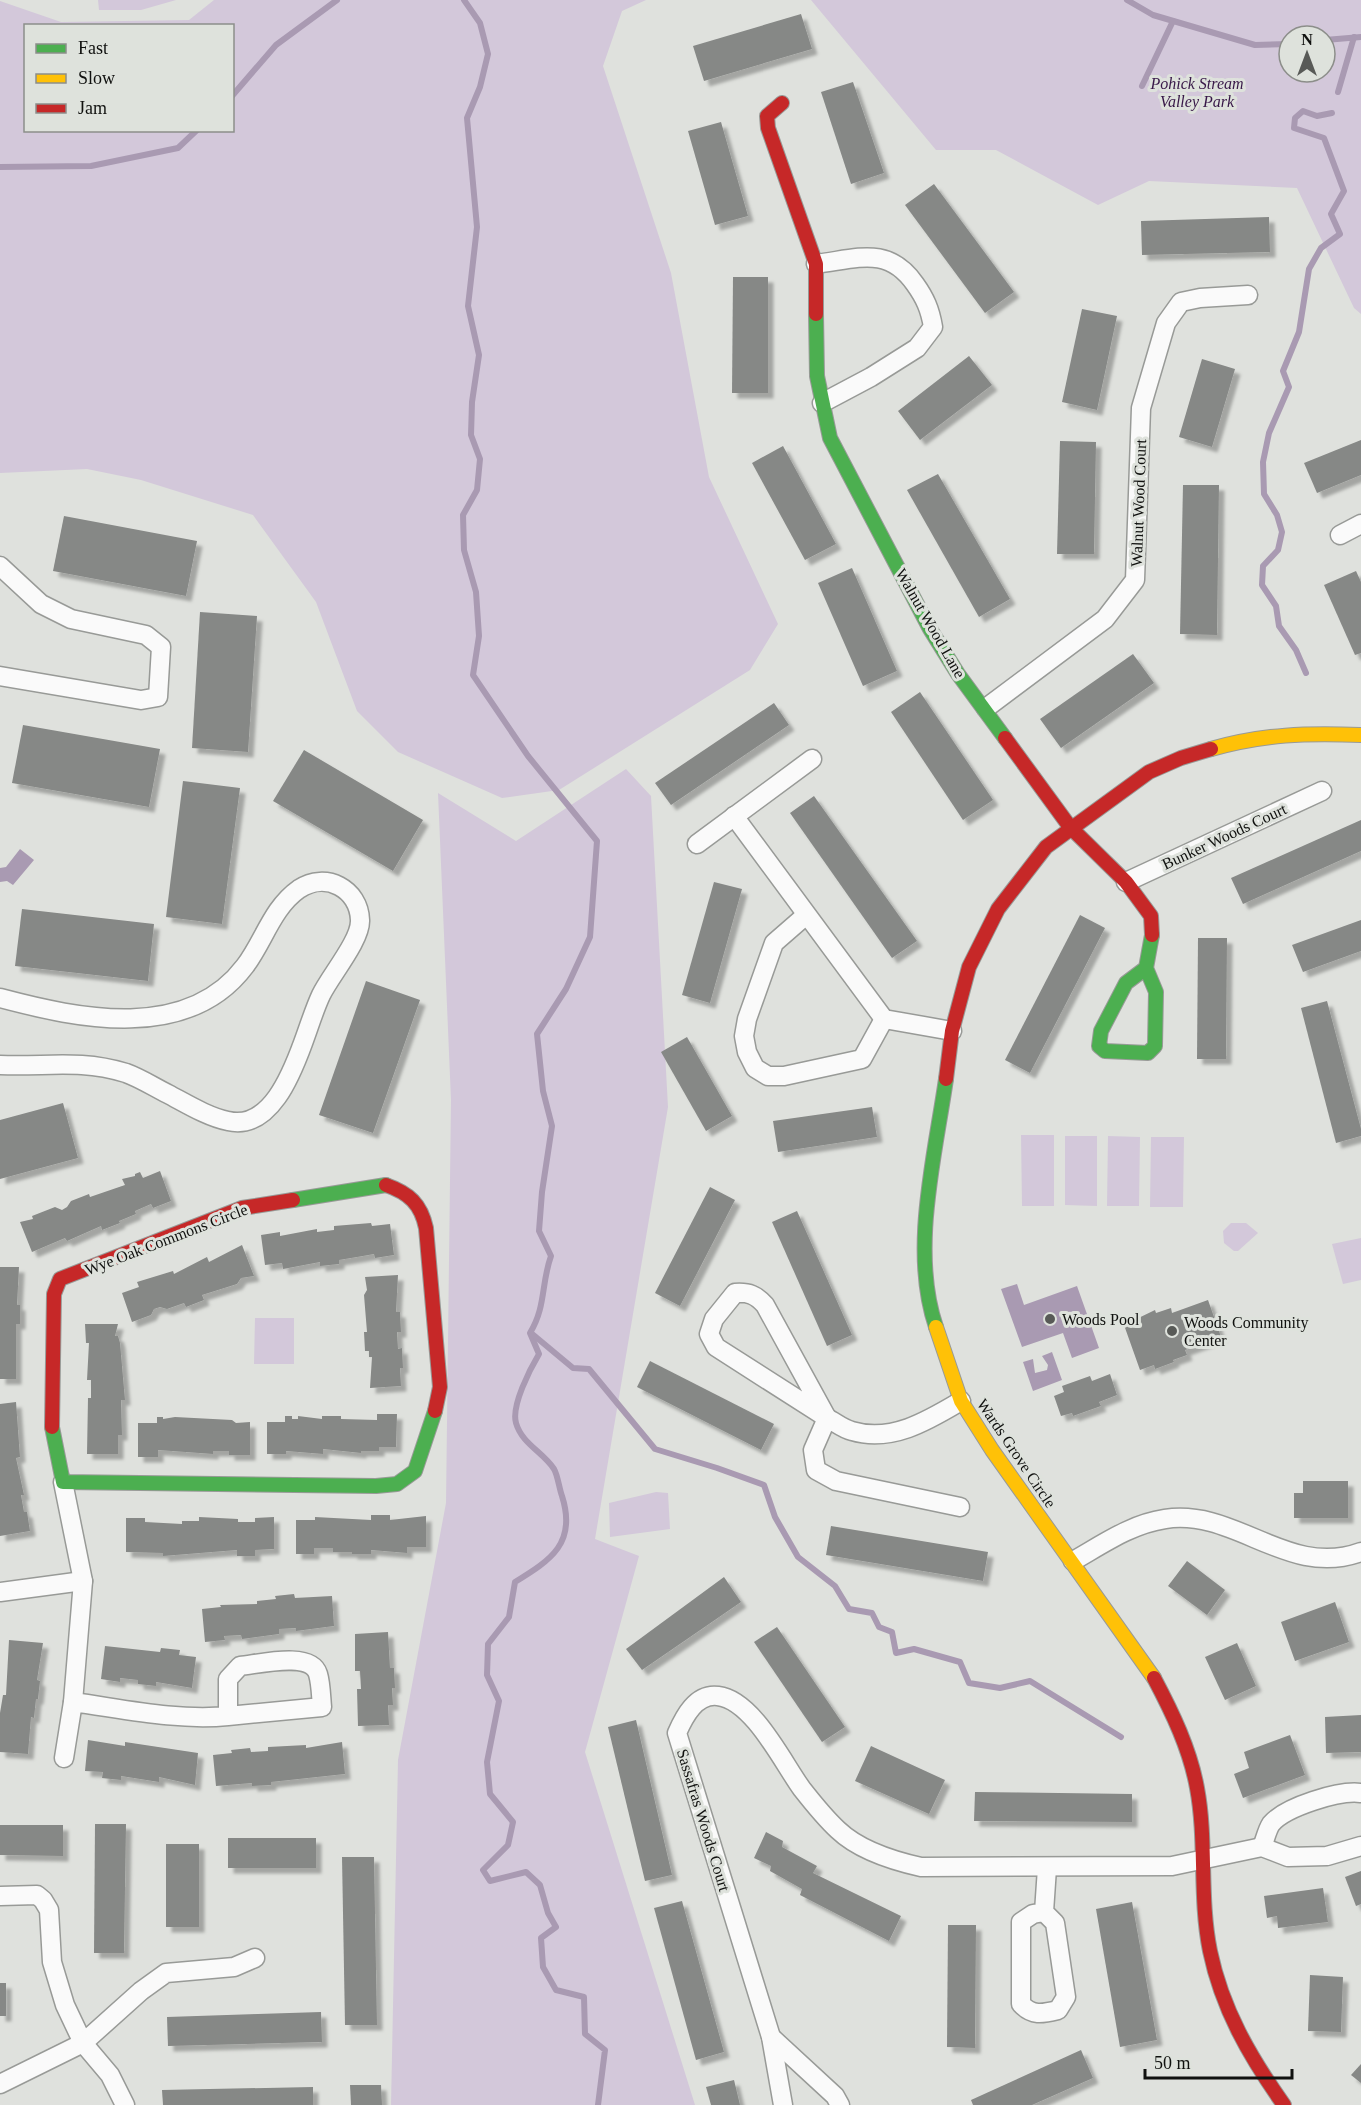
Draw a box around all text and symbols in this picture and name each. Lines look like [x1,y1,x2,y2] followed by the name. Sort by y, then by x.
[24,24,234,132] legend
[1277,24,1337,84] north arrow
[1301,31,1313,48] text: N
[78,38,108,58] text: Fast
[78,68,115,88] text: Slow
[1149,75,1244,111] park label: Pohick Stream Valley Park
[78,98,107,118] text: Jam
[1128,438,1149,567] street label: Walnut Wood Court
[892,566,969,681] street label: Walnut Wood Lane
[1159,800,1290,873] street label: Bunker Woods Court
[82,1201,250,1279] street label: Wye Oak Commons Circle
[1062,1311,1140,1328] place label: Woods Pool
[1043,1312,1057,1326] marker: Woods Pool
[1184,1314,1309,1349] place label: Woods Community Center
[1165,1324,1179,1338] marker: Woods Community Center
[974,1396,1059,1511] street label: Wards Grove Circle
[674,1747,733,1894] street label: Sassafras Woods Court
[1145,2042,1292,2080] scale bar
[1154,2053,1191,2073] text: 50 m

